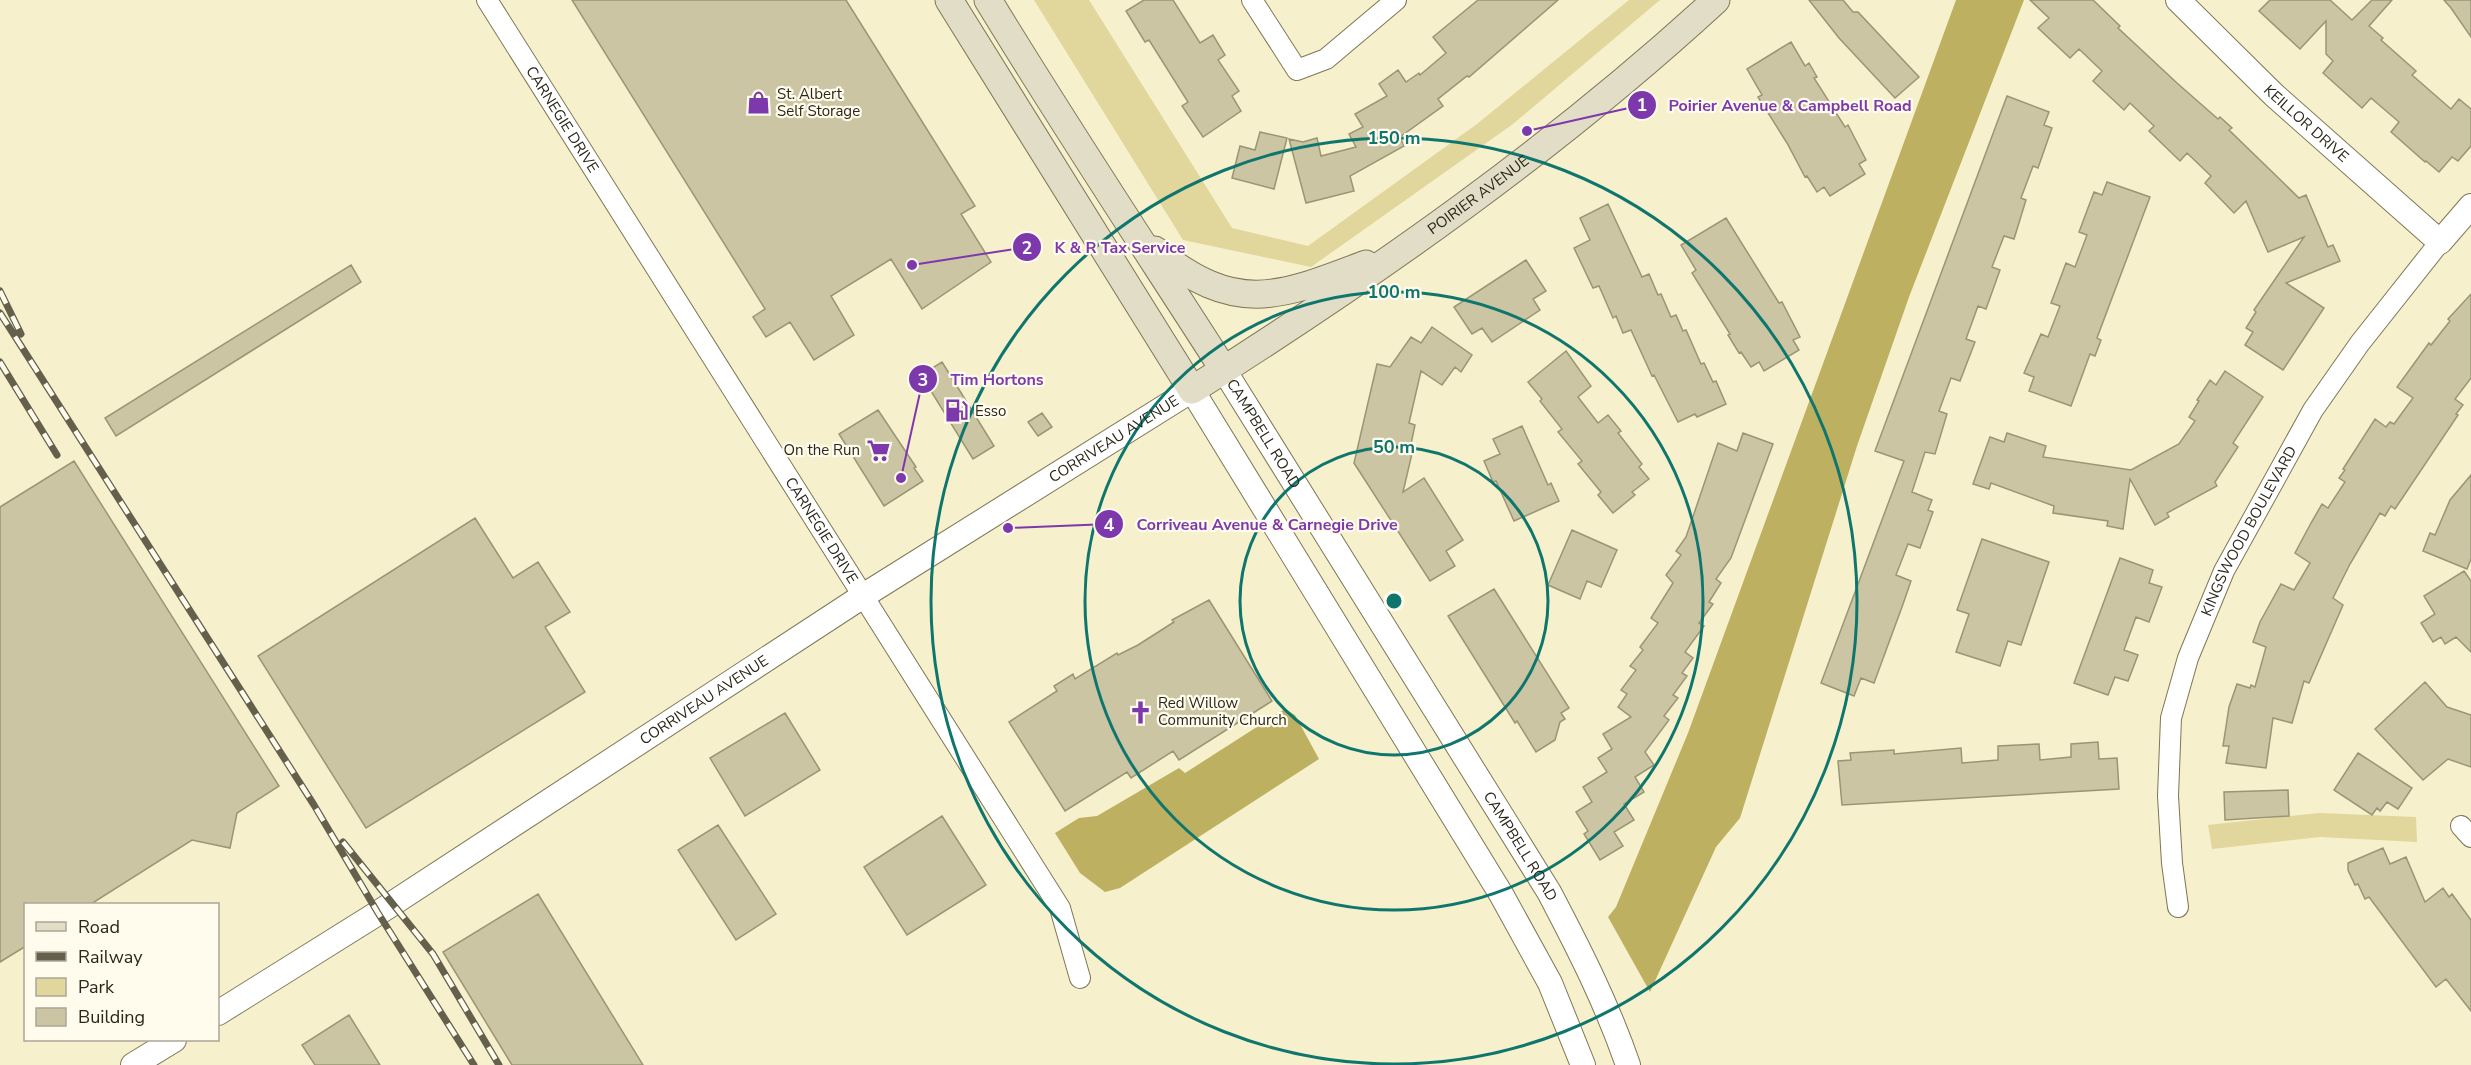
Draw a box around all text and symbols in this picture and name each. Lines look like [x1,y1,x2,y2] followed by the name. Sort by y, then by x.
[521,62,603,176] street label: CARNEGIE DRIVE
[2259,80,2353,167] street label: KEILLOR DRIVE
[777,84,860,121] place label: St. Albert Self Storage
[1627,88,1924,122] callout: Poirier Avenue & Campbell Road
[746,90,772,116] shop icon: St. Albert Self Storage
[1637,93,1647,117] text: 1
[1669,95,1912,117] text: Poirier Avenue & Campbell Road
[1367,126,1421,150] text: 150 m
[1424,151,1533,239] street label: POIRIER AVENUE
[1012,230,1197,264] callout: K & R Tax Service
[1022,236,1032,260] text: 2
[1055,237,1186,259] text: K & R Tax Service
[1367,280,1421,304] text: 100 m
[908,362,1055,396] callout: Tim Hortons
[918,368,928,392] text: 3
[950,369,1044,391] text: Tim Hortons
[1222,375,1305,492] street label: CAMPBELL ROAD
[1045,391,1183,487] street label: CORRIVEAU AVENUE
[944,398,970,424] fuel station icon: Esso
[975,401,1006,421] place label: Esso
[1373,435,1415,459] text: 50 m
[865,437,891,463] supermarket icon: On the Run
[784,440,860,460] place label: On the Run
[2196,442,2301,619] street label: KINGSWOOD BOULEVARD
[781,473,863,587] street label: CARNEGIE DRIVE
[1094,507,1409,541] callout: Corriveau Avenue & Carnegie Drive
[1104,513,1115,537] text: 4
[1136,514,1398,536] text: Corriveau Avenue & Carnegie Drive
[1384,591,1404,611] centre of rings
[636,651,772,749] street label: CORRIVEAU AVENUE
[1158,693,1287,730] place label: Red Willow Community Church
[1127,699,1153,725] church icon: Red Willow Community Church
[1479,788,1562,905] street label: CAMPBELL ROAD
[24,903,219,1041] legend
[78,915,120,939] text: Road
[78,945,143,969] text: Railway
[78,975,115,999] text: Park
[78,1005,145,1029] text: Building

